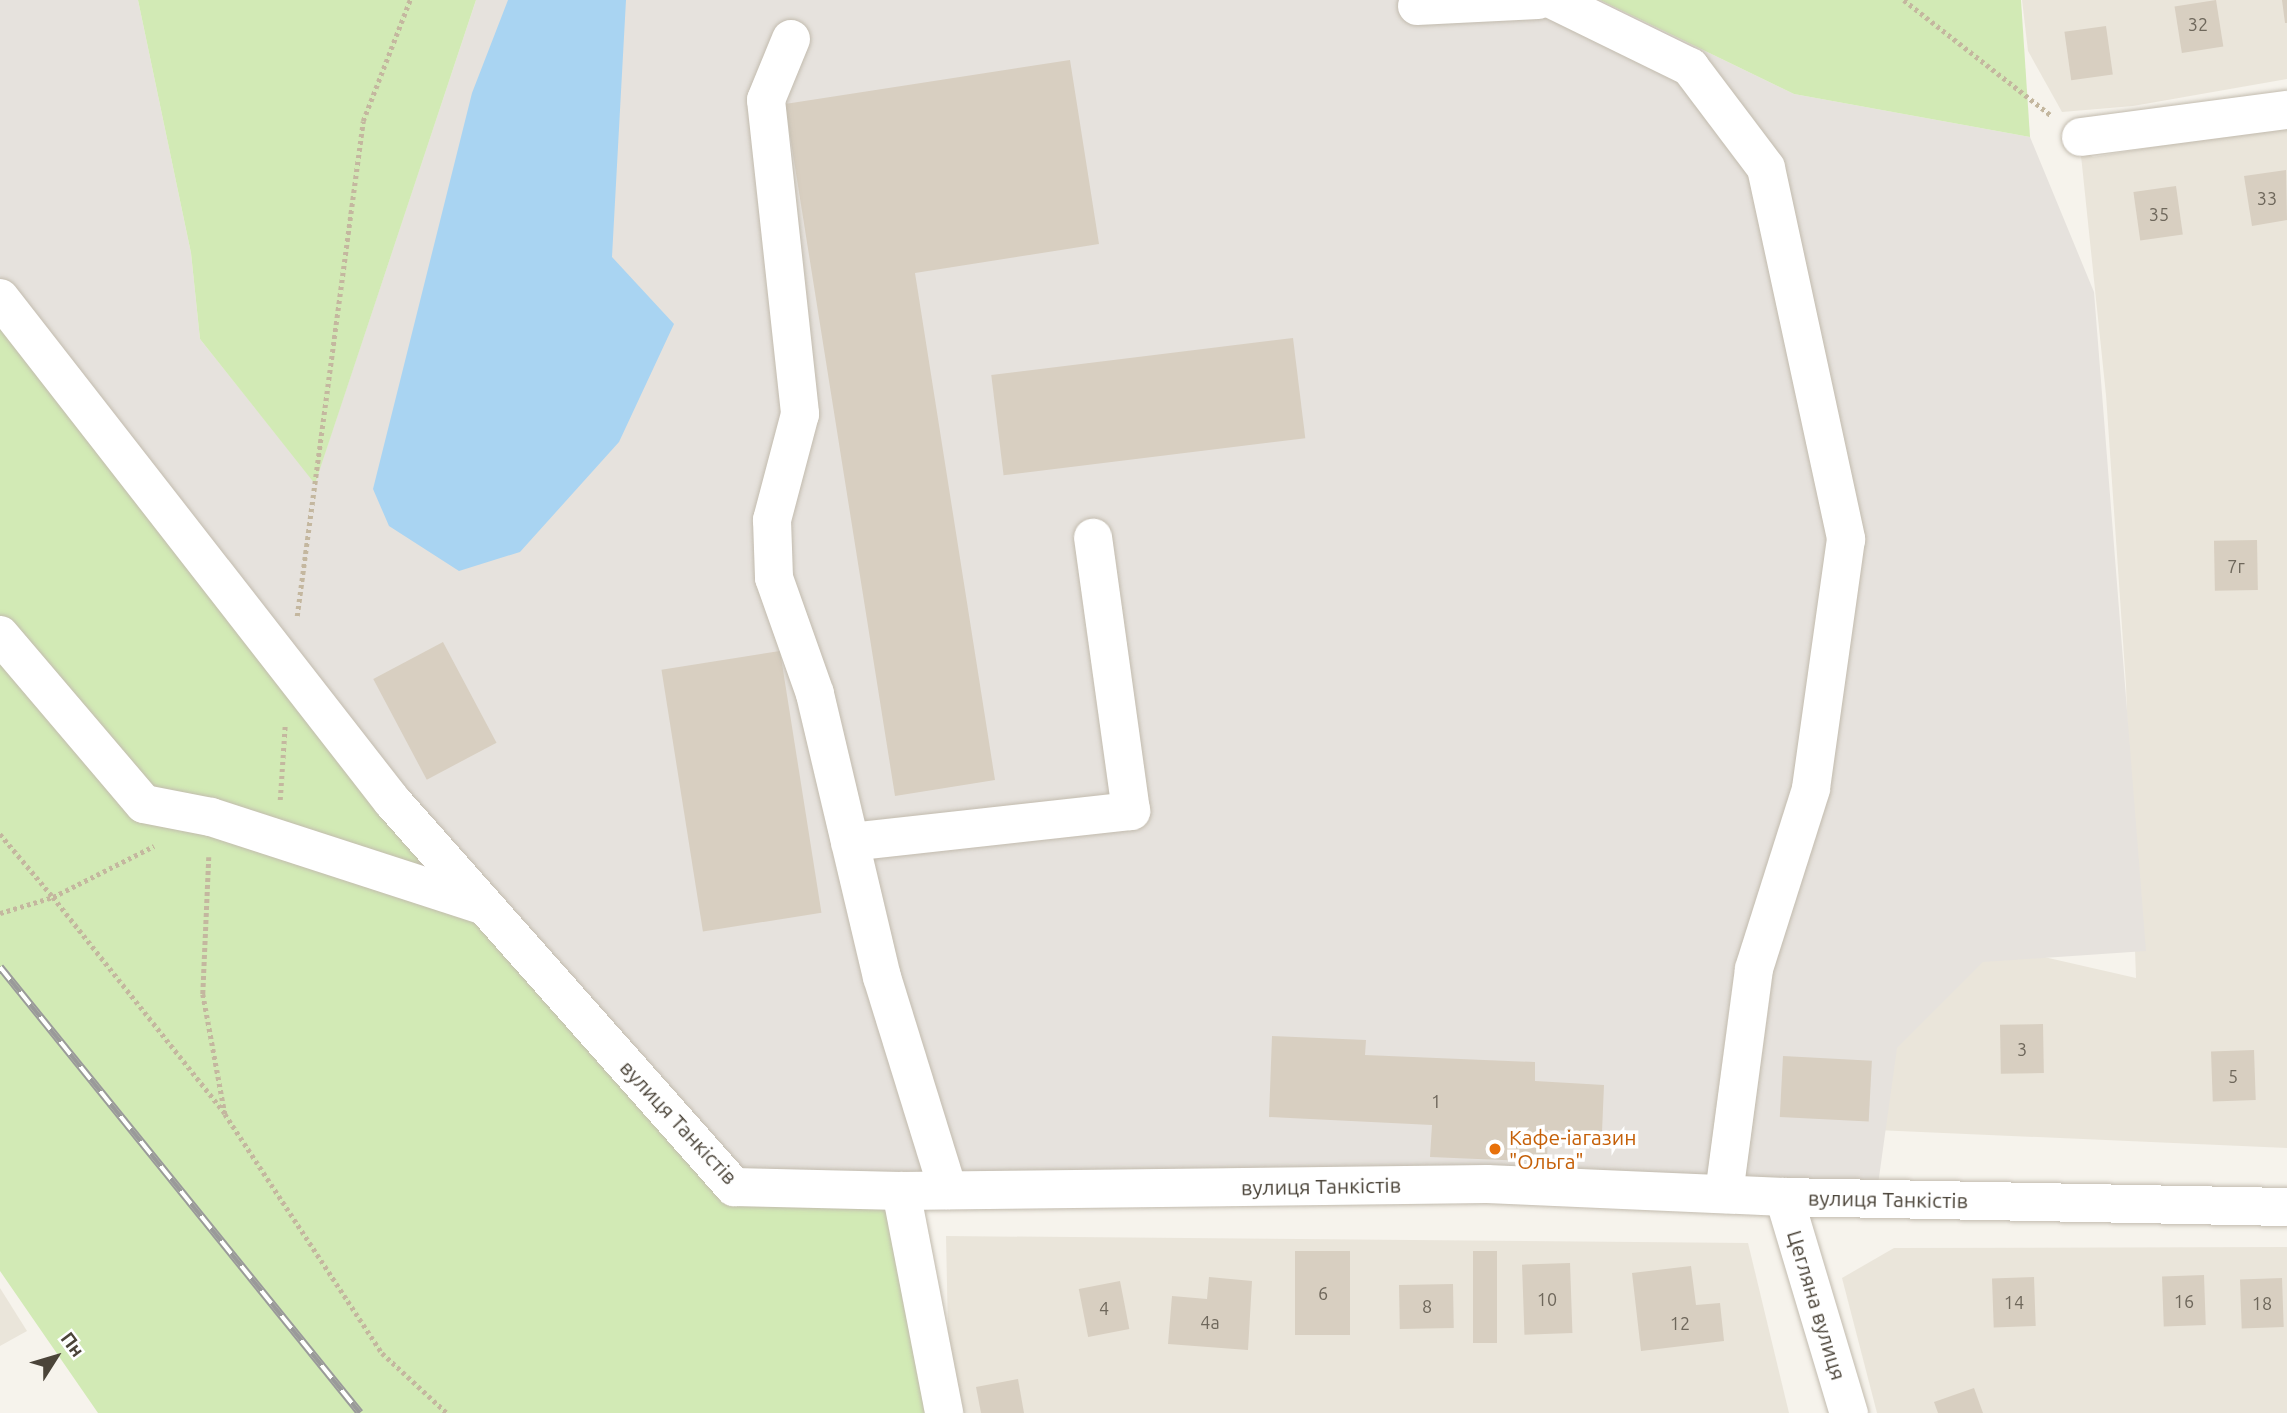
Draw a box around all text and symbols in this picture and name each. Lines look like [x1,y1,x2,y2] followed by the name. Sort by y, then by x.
[2188,13,2208,35] house number: 32
[2257,187,2277,209] house number: 33
[2149,203,2169,225] house number: 35
[2227,555,2245,577] house number: 7г
[2017,1038,2027,1060] house number: 3
[615,1055,743,1189] street label: вулиця Танкістів
[2228,1065,2238,1087] house number: 5
[1431,1090,1441,1112] house number: 1
[1509,1124,1636,1174] place label: Кафе-іагазин "Ольга"
[1487,1141,1503,1157] marker: Кафе-іагазин "Ольга"
[1241,1172,1401,1200] street label: вулиця Танкістів
[1808,1185,1968,1213] street label: вулиця Танкістів
[1782,1227,1852,1383] street label: Цегляна вулиця
[1318,1282,1328,1304] house number: 6
[1537,1288,1557,1310] house number: 10
[2174,1290,2194,1312] house number: 16
[2004,1291,2024,1313] house number: 14
[2252,1292,2272,1314] house number: 18
[1422,1295,1432,1317] house number: 8
[1099,1297,1109,1319] house number: 4
[1200,1311,1220,1333] house number: 4а
[1670,1312,1690,1334] house number: 12
[21,1322,91,1392] north arrow
[56,1328,89,1361] text: Пн

